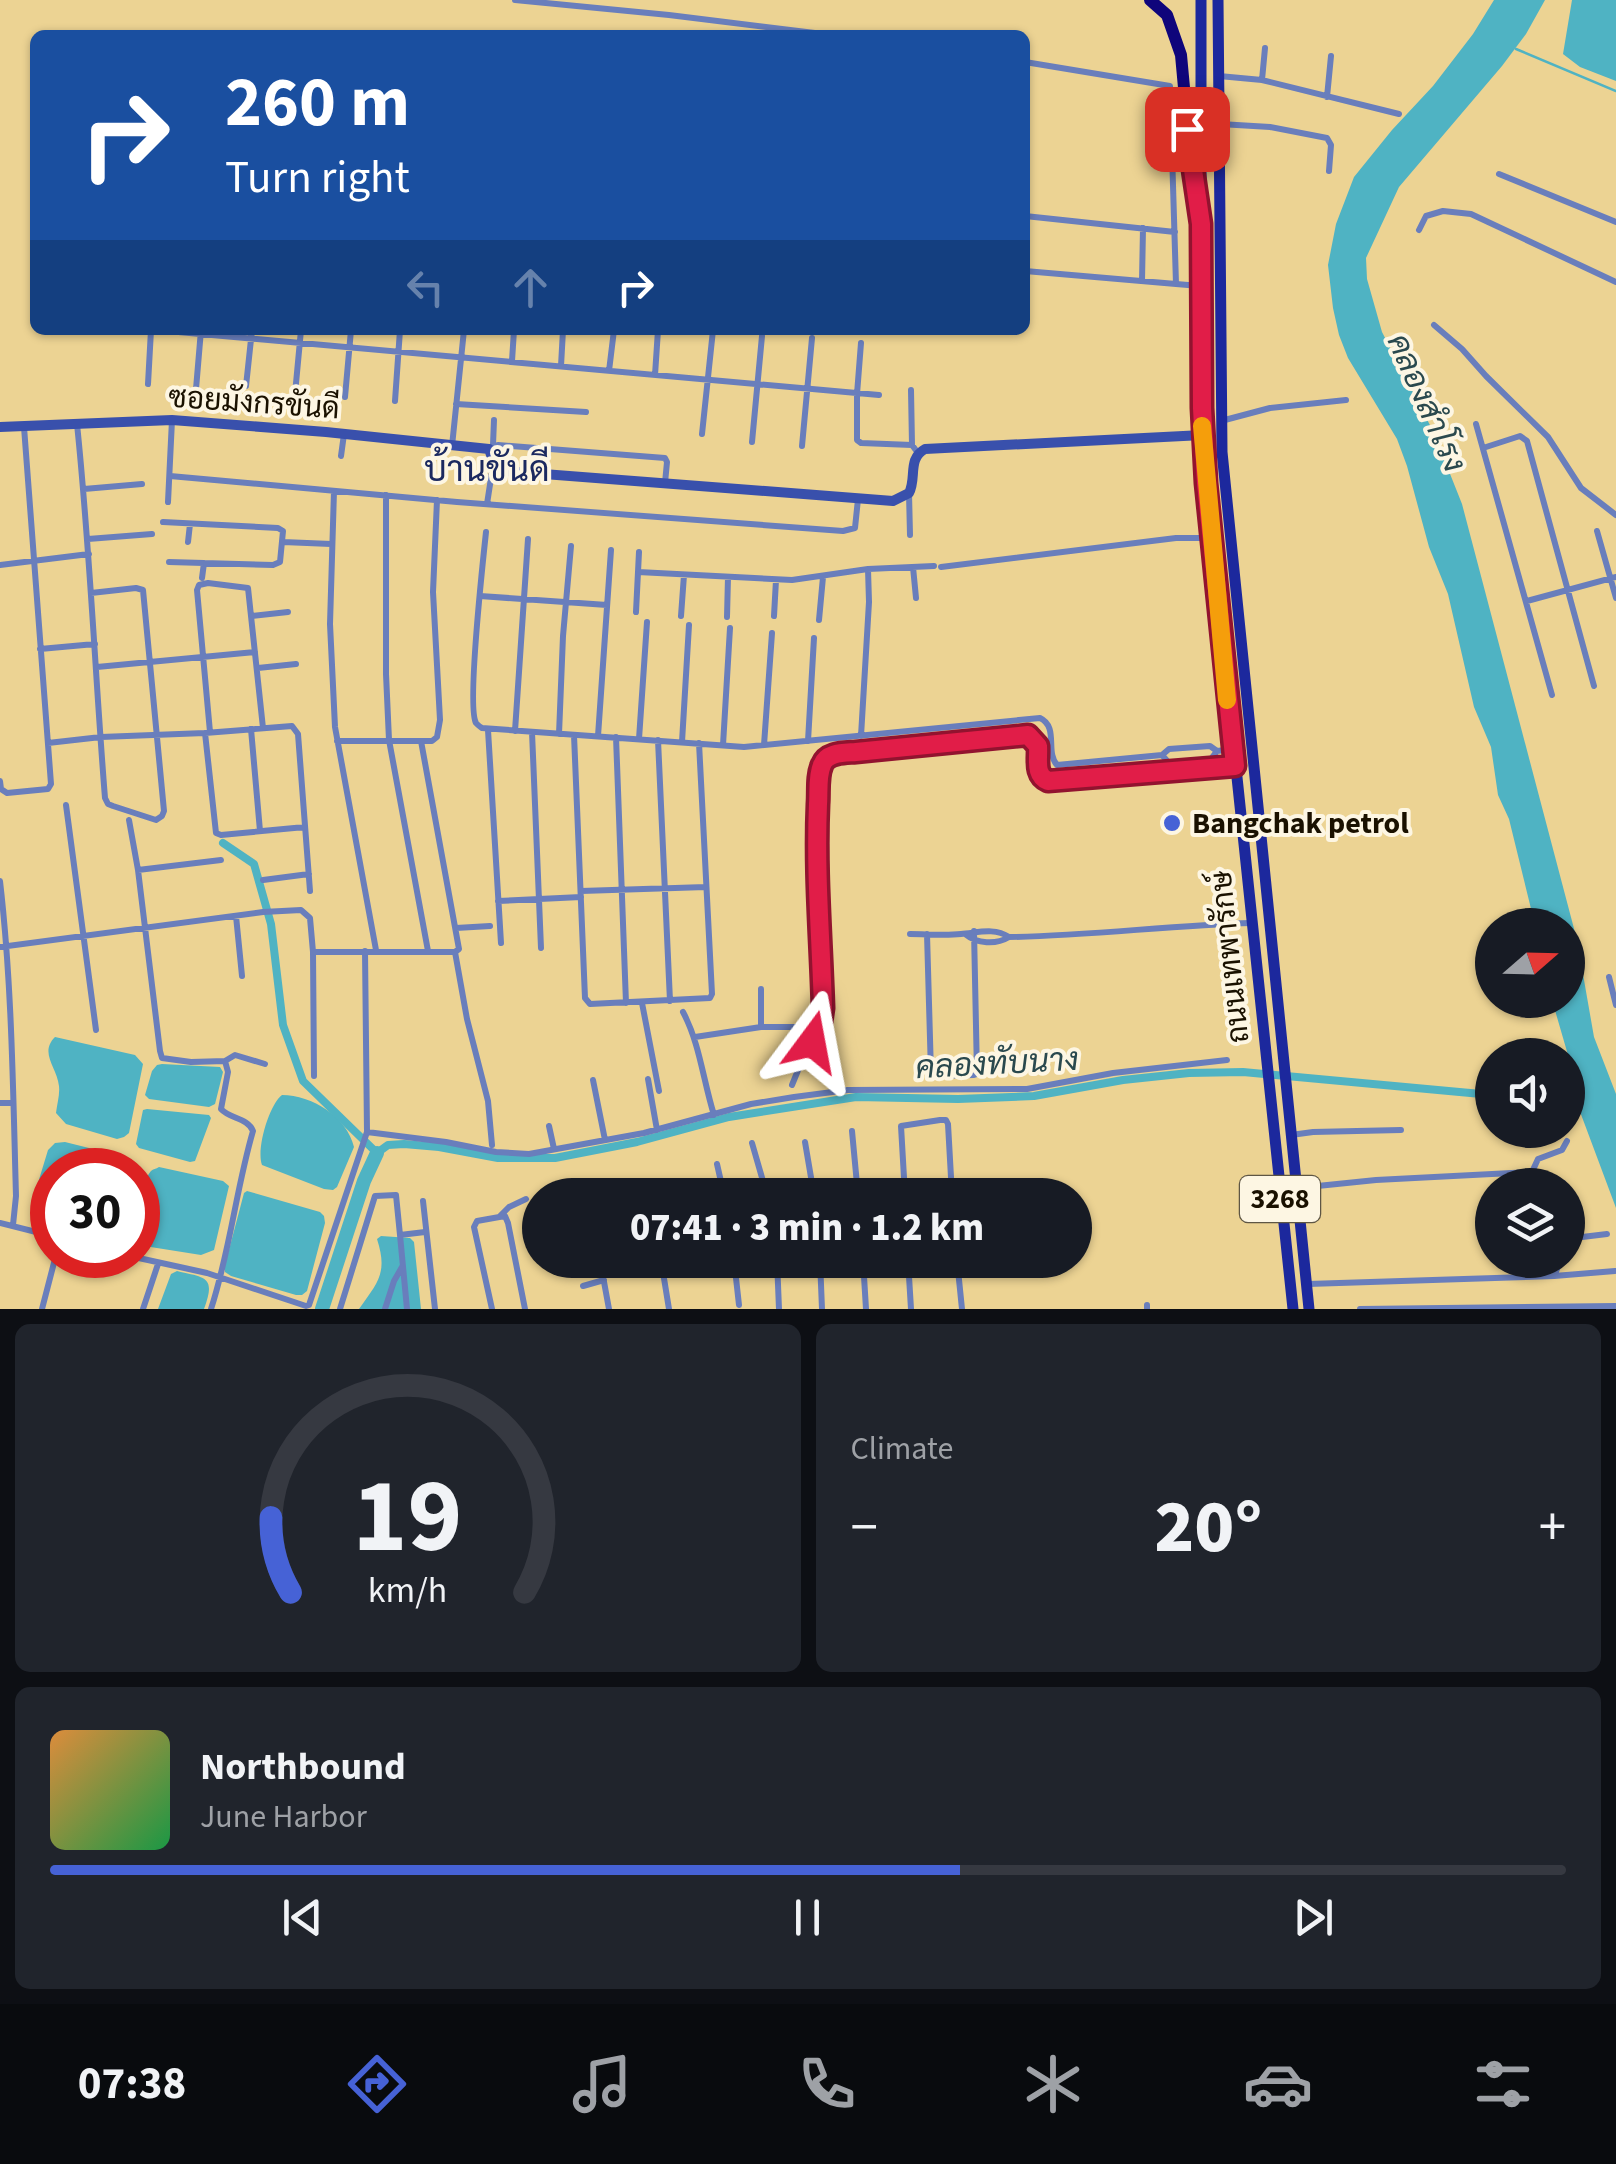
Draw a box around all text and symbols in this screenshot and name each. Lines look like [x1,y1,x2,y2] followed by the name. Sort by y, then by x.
[225,53,410,153] text: 260 m
[60,70,190,200] icon: right
[1145,87,1230,172] pin
[1160,102,1215,157] icon: arrive
[225,146,410,210] text: Turn right
[398,260,453,315] icon: left
[503,260,558,315] icon: ahead
[608,260,663,315] icon: right
[1375,326,1477,480] water label: คลองสำโรง
[167,376,341,430] street label: ซอยมังกรขันดี
[424,445,550,495] district label: บ้านขันดี
[1192,802,1409,845] place label: Bangchak petrol
[1161,812,1183,834] marker: Bangchak petrol
[1200,868,1260,1045] street label: ถนนเทพารักษ์
[1475,908,1585,1018] north arrow
[1475,908,1585,1278] map controls
[760,990,864,1094] position arrow
[914,1037,1080,1091] water label: คลองทับนาง
[1475,1038,1585,1148] button: sound
[30,1148,160,1278] speed limit sign: 30
[1475,1168,1585,1278] button: layers
[1240,1176,1320,1222] road number: 3268
[630,1201,984,1255] text: 07:41 · 3 min · 1.2 km
[851,1426,953,1472] text: Climate
[353,1444,463,1592] text: 19
[1154,1474,1262,1581] text: 20°
[851,1489,878,1567] text: −
[1539,1489,1566,1567] text: +
[368,1565,447,1616] text: km/h
[200,1740,406,1794] text: Northbound
[200,1794,367,1840] text: June Harbor
[275,1890,330,1945] icon: previous
[780,1890,835,1945] icon: pause
[1286,1890,1341,1945] icon: next
[342,2049,412,2119] icon: directions
[567,2049,637,2119] icon: music
[792,2049,862,2119] icon: phone
[1018,2049,1088,2119] icon: climate
[1243,2049,1313,2119] icon: car
[1468,2049,1538,2119] icon: filters
[78,2052,186,2116] text: 07:38

